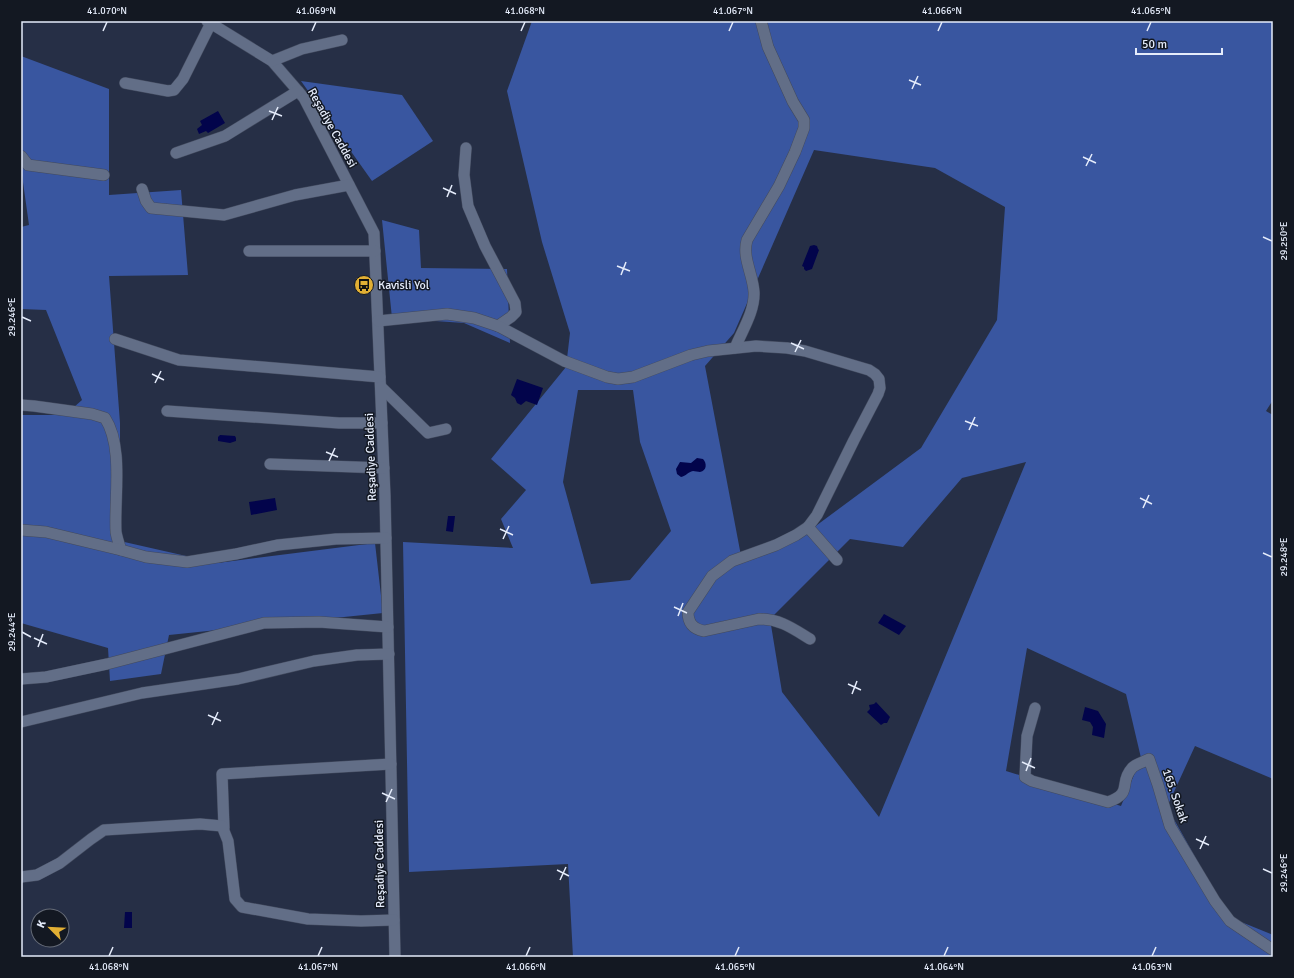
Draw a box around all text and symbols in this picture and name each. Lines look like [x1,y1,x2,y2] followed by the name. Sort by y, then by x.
[87,5,127,17] text: 41.070°N
[296,5,336,17] text: 41.069°N
[505,5,545,17] text: 41.068°N
[713,5,753,17] text: 41.067°N
[922,5,962,17] text: 41.066°N
[1131,5,1171,17] text: 41.065°N
[1136,30,1222,56] scale bar
[1142,37,1167,52] text: 50 m
[304,86,360,170] street label: Reşadiye Caddesi
[1278,221,1290,261] text: 29.250°E
[353,274,375,296] bus stop icon: Kavisli Yol
[378,278,430,293] place label: Kavisli Yol
[6,297,18,337] text: 29.246°E
[362,413,380,501] street label: Reşadiye Caddesi
[1278,537,1290,577] text: 29.248°E
[6,612,18,652] text: 29.244°E
[1159,767,1191,825] street label: 165. Sokak
[372,820,388,908] street label: Reşadiye Caddesi
[1278,853,1290,893] text: 29.246°E
[30,908,70,948] north arrow
[34,918,49,930] text: K
[89,961,129,973] text: 41.068°N
[298,961,338,973] text: 41.067°N
[506,961,546,973] text: 41.066°N
[715,961,755,973] text: 41.065°N
[924,961,964,973] text: 41.064°N
[1132,961,1172,973] text: 41.063°N

